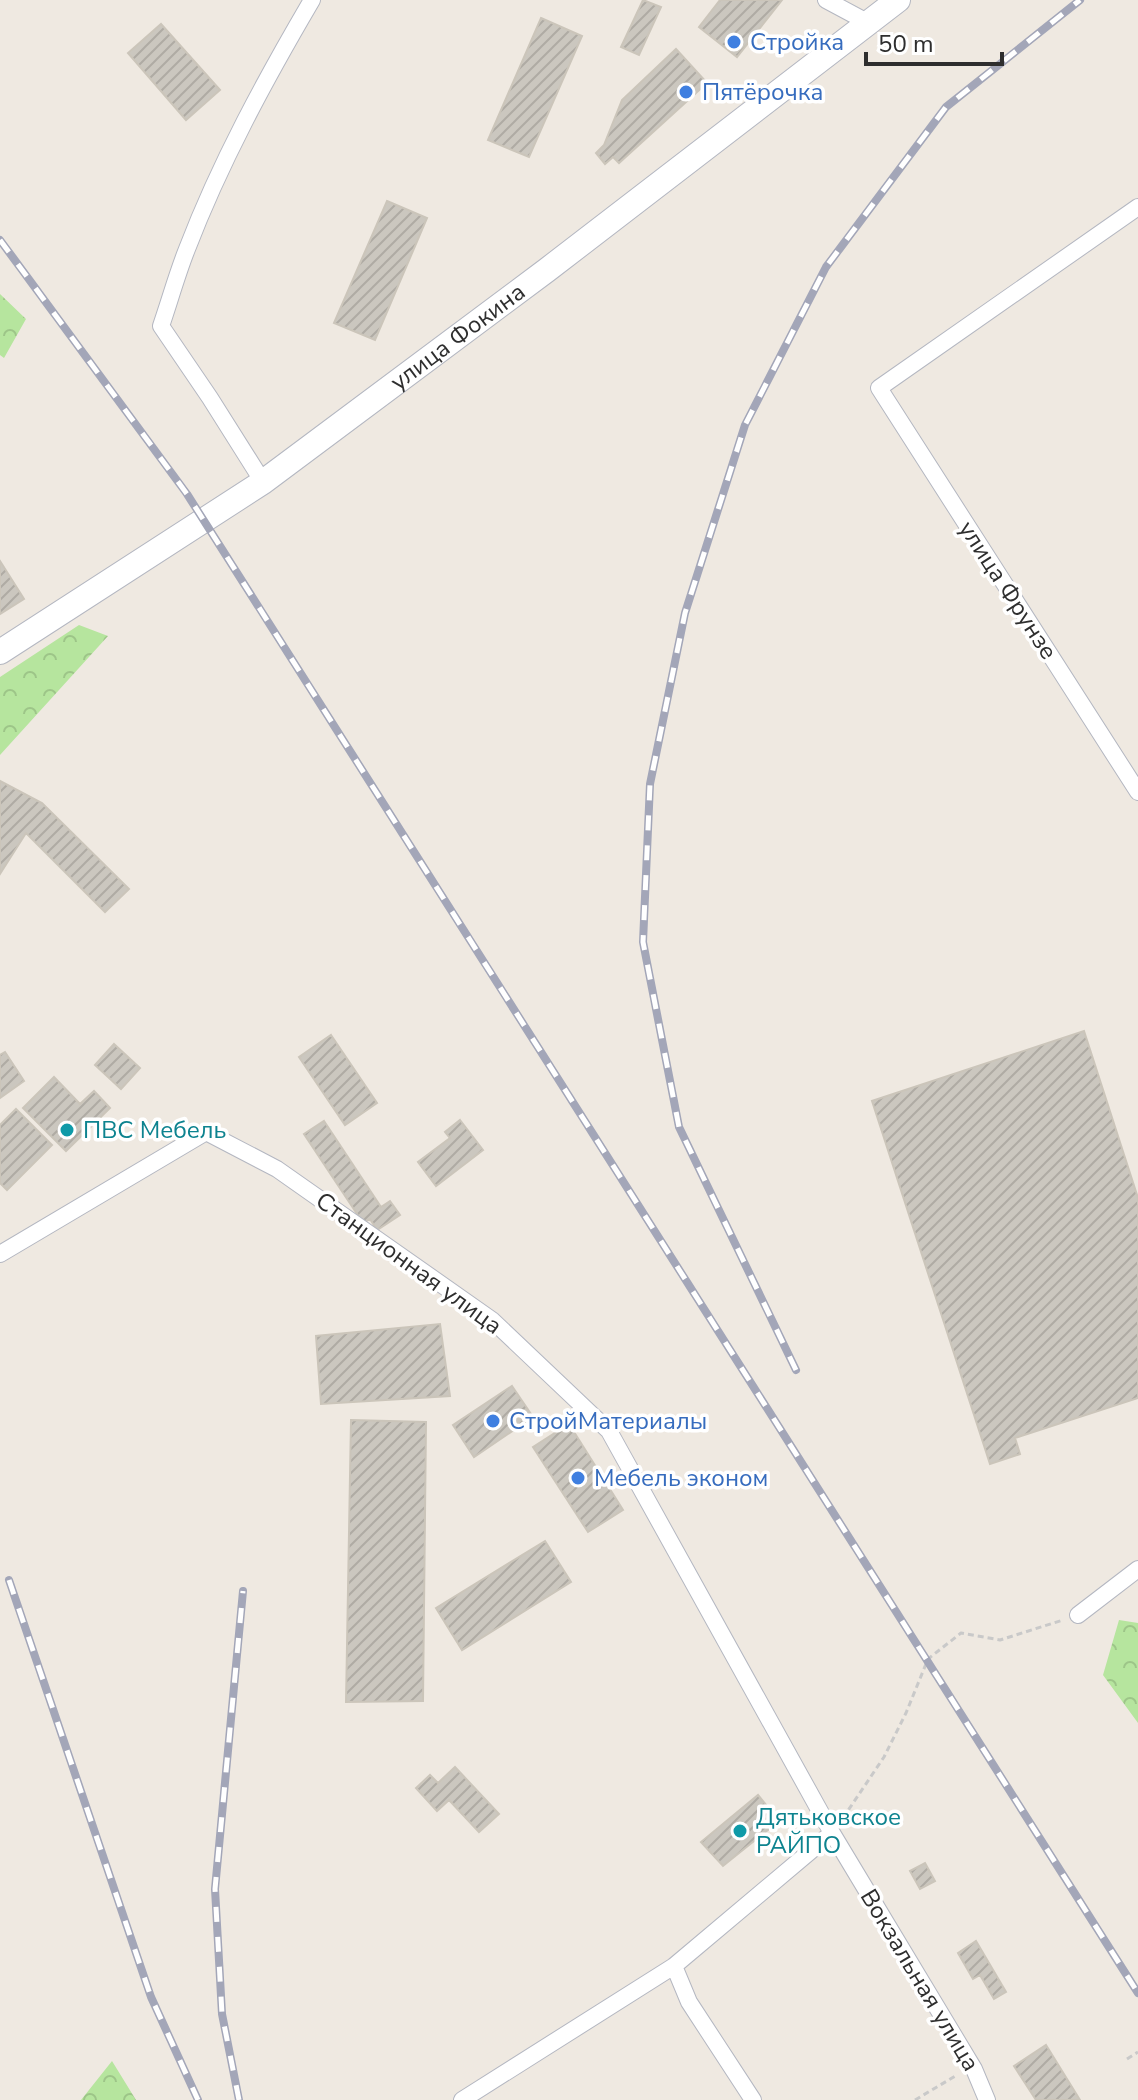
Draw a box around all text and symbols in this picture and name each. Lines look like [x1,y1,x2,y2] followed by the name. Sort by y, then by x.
[866,16,1002,66] scale bar
[750,26,844,58] place label: Стройка
[878,28,934,60] text: 50 m
[725,33,743,51] marker: Стройка
[702,76,823,108] place label: Пятёрочка
[677,83,695,101] marker: Пятёрочка
[384,276,532,398] street label: улица Фокина
[951,515,1065,665] street label: улица Фрунзе
[83,1114,226,1146] place label: ПВС Мебель
[58,1121,76,1139] marker: ПВС Мебель
[309,1185,509,1341] street label: Станционная улица
[509,1405,707,1437] place label: СтройМатериалы
[484,1412,502,1430] marker: СтройМатериалы
[594,1462,768,1494] place label: Мебель эконом
[569,1469,587,1487] marker: Мебель эконом
[756,1801,901,1861] place label: Дятьковское РАЙПО
[731,1822,749,1840] marker: Дятьковское РАЙПО
[853,1883,987,2077] street label: Вокзальная улица

